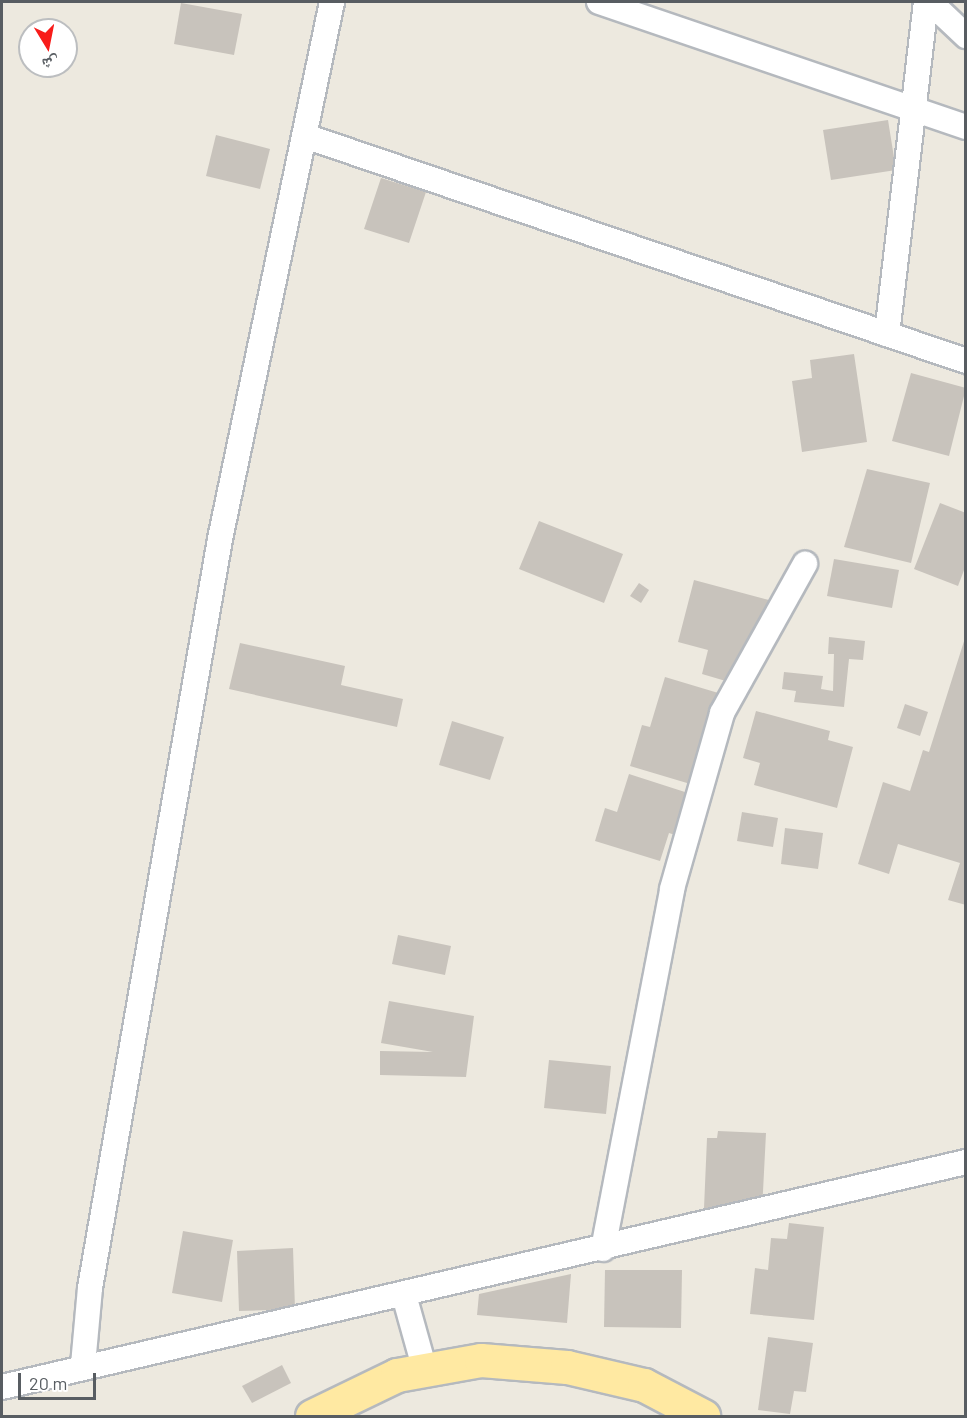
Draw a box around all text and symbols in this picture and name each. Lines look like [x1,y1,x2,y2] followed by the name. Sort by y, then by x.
[18,18,78,78] north arrow
[41,53,61,75] text: ش
[21,1361,99,1399] scale bar
[29,1372,67,1394] text: 20 m

